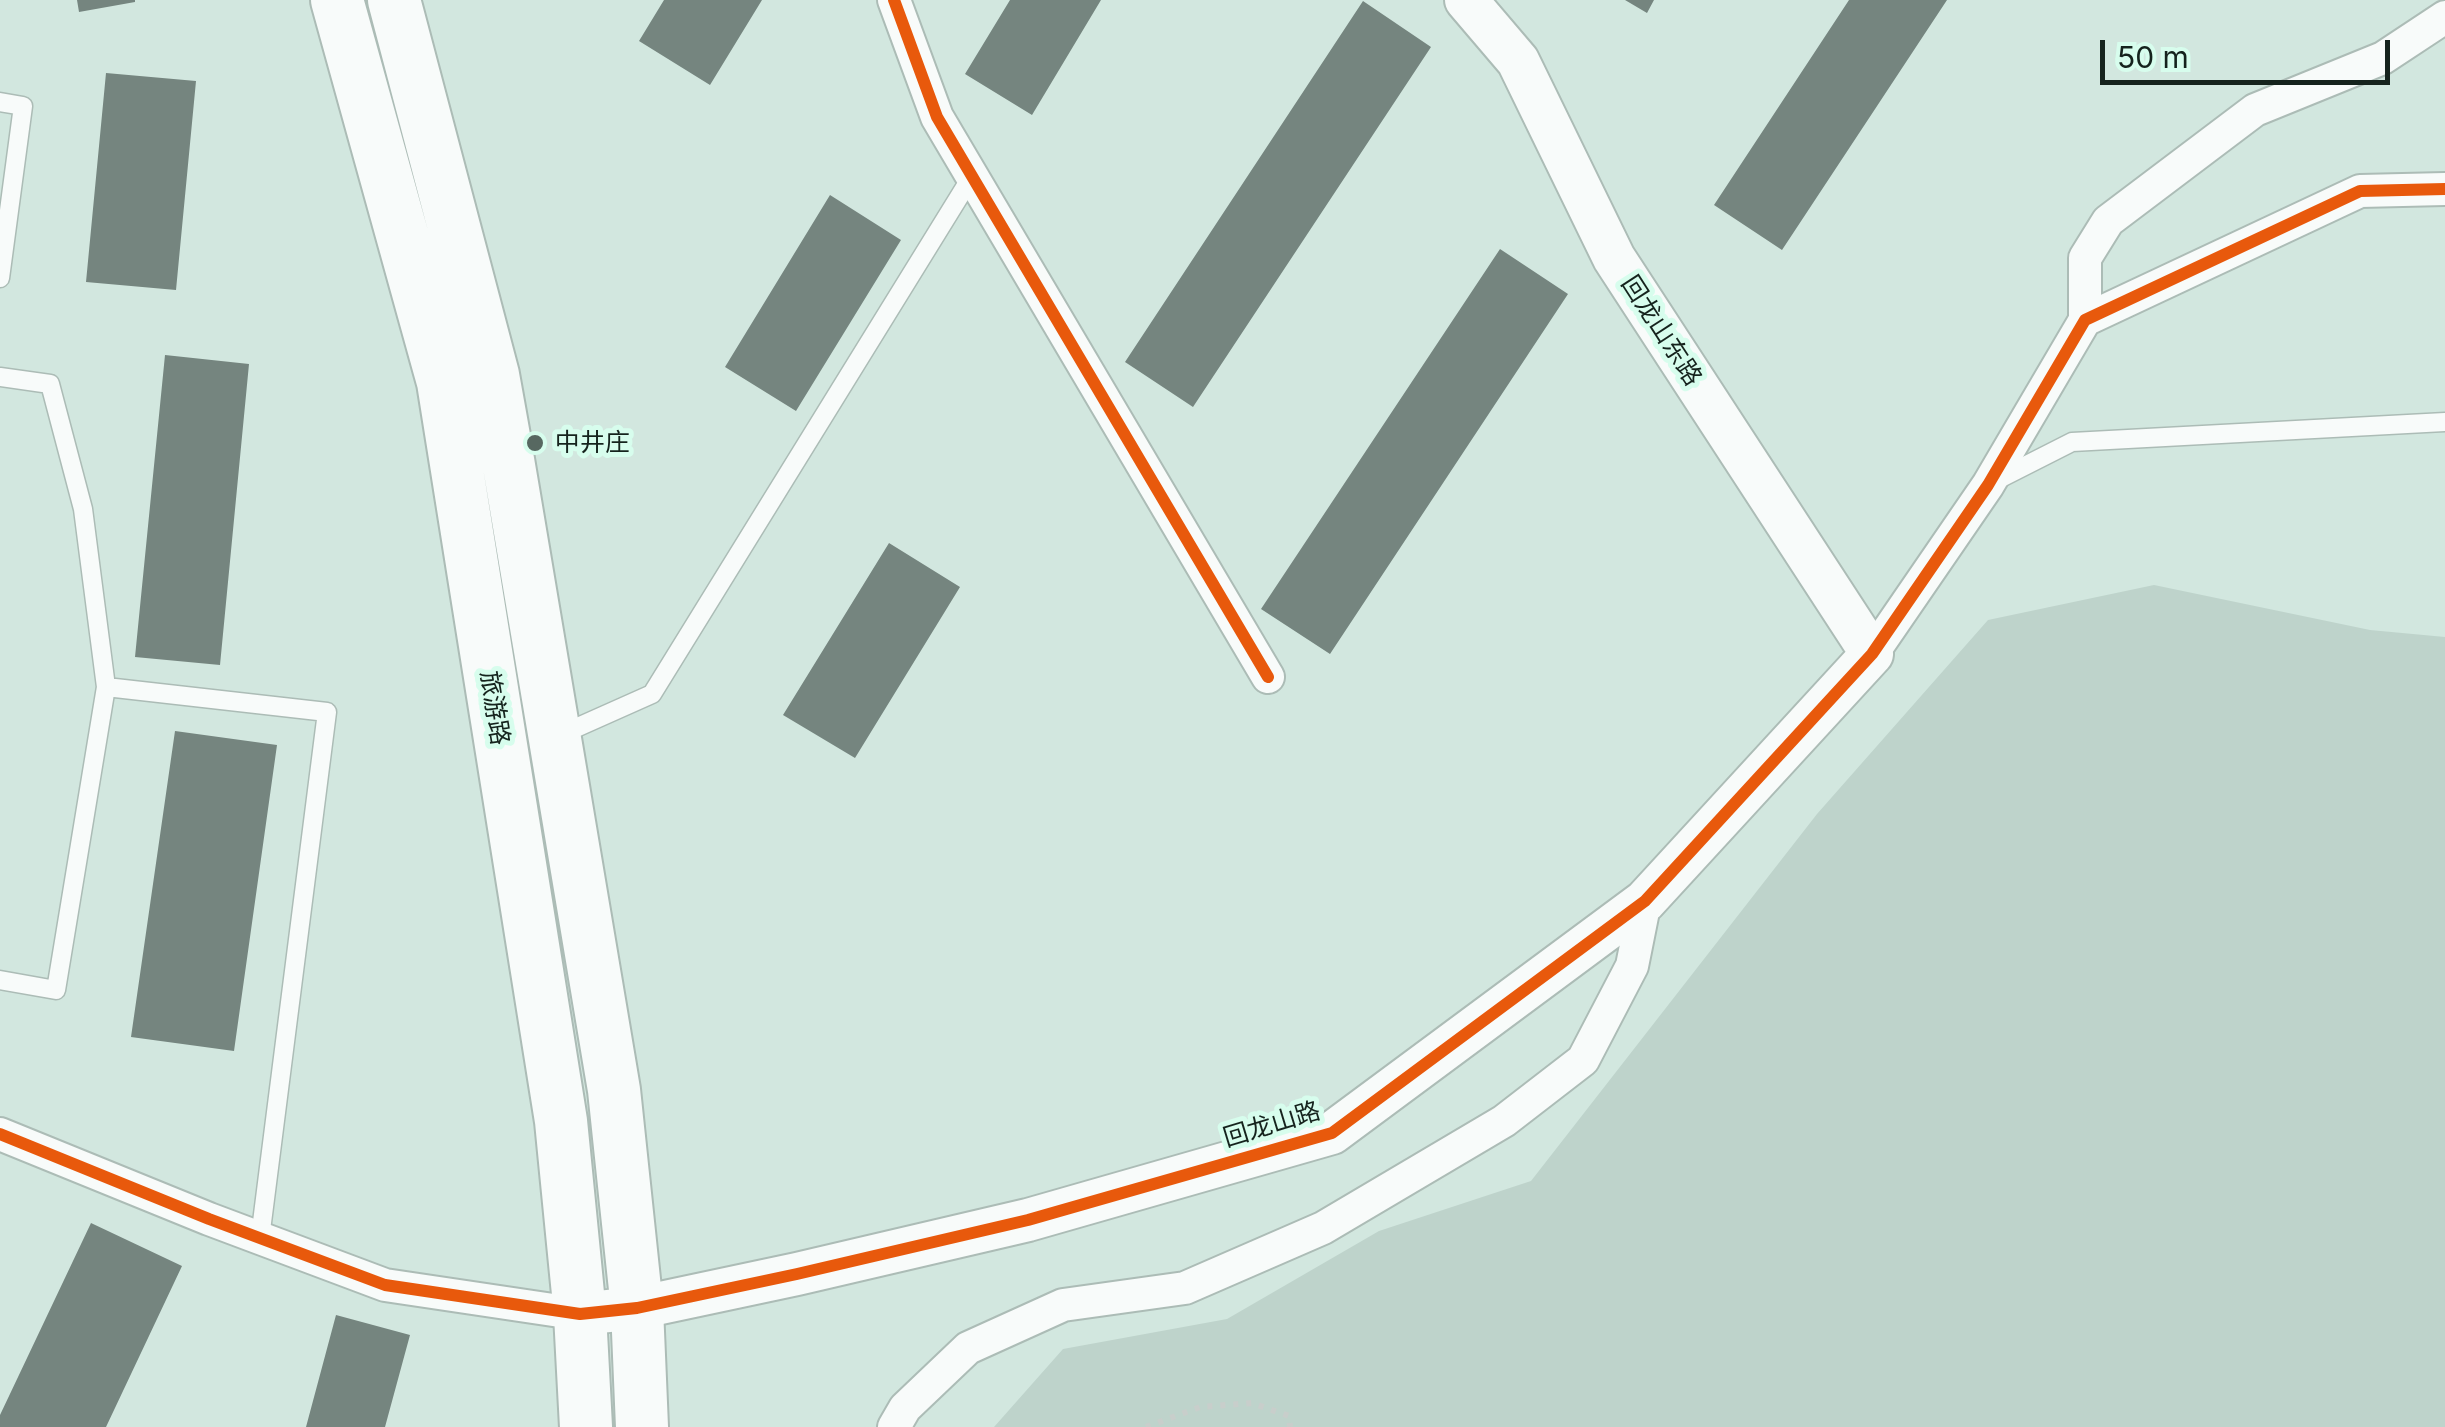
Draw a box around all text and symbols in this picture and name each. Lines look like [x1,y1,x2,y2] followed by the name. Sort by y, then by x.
[2105,20,2395,82] scale bar
[2117,39,2189,75] text: 50 m
[1614,270,1708,392] street label: 回龙山东路
[555,428,630,458] place label: 中井庄
[524,432,546,454] marker: 中井庄
[473,669,515,747] street label: 旅游路
[1220,1096,1324,1154] street label: 回龙山路

